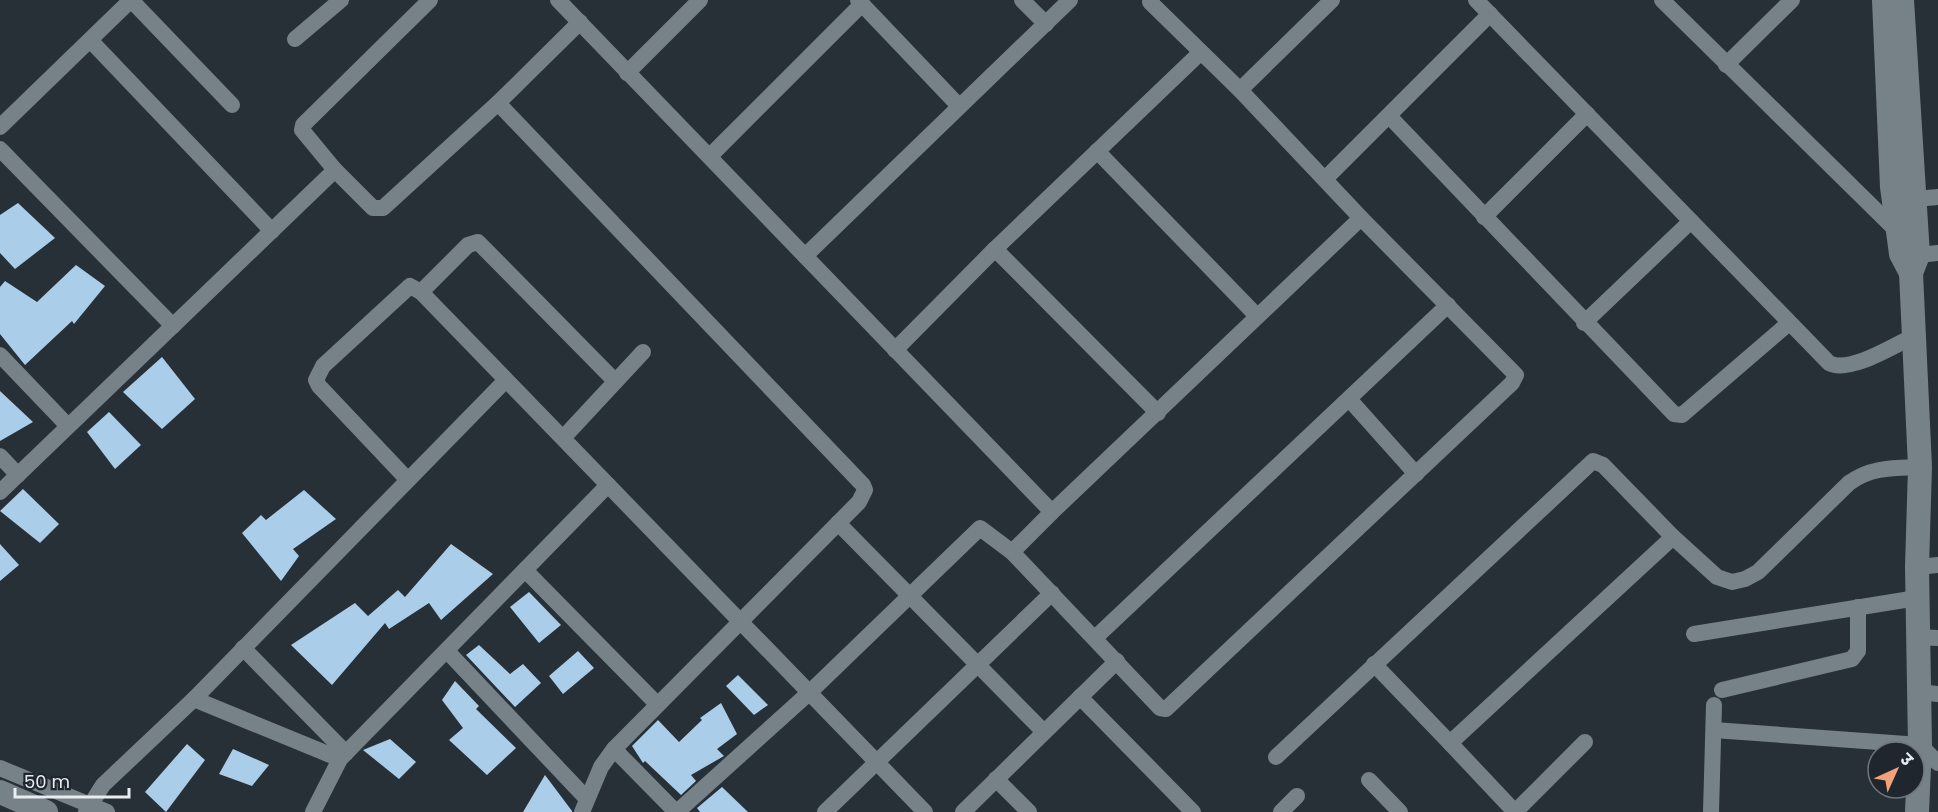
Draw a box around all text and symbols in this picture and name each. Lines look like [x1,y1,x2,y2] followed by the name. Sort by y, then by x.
[1866,740,1926,800] north arrow
[1894,748,1918,772] text: उ
[15,761,129,799] scale bar
[24,769,70,794] text: 50 m

